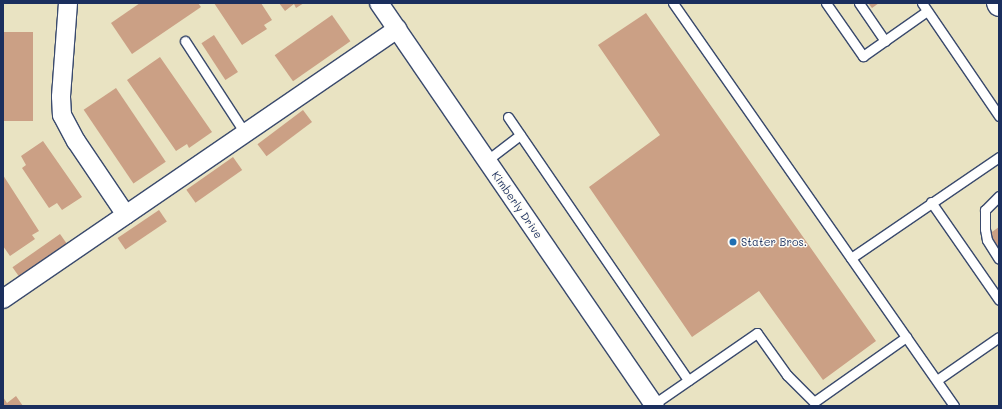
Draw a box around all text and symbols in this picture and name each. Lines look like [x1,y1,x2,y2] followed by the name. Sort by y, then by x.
[489,169,545,241] street label: Kimberly Drive
[741,235,807,249] place label: Stater Bros.
[728,237,738,247] marker: Stater Bros.

